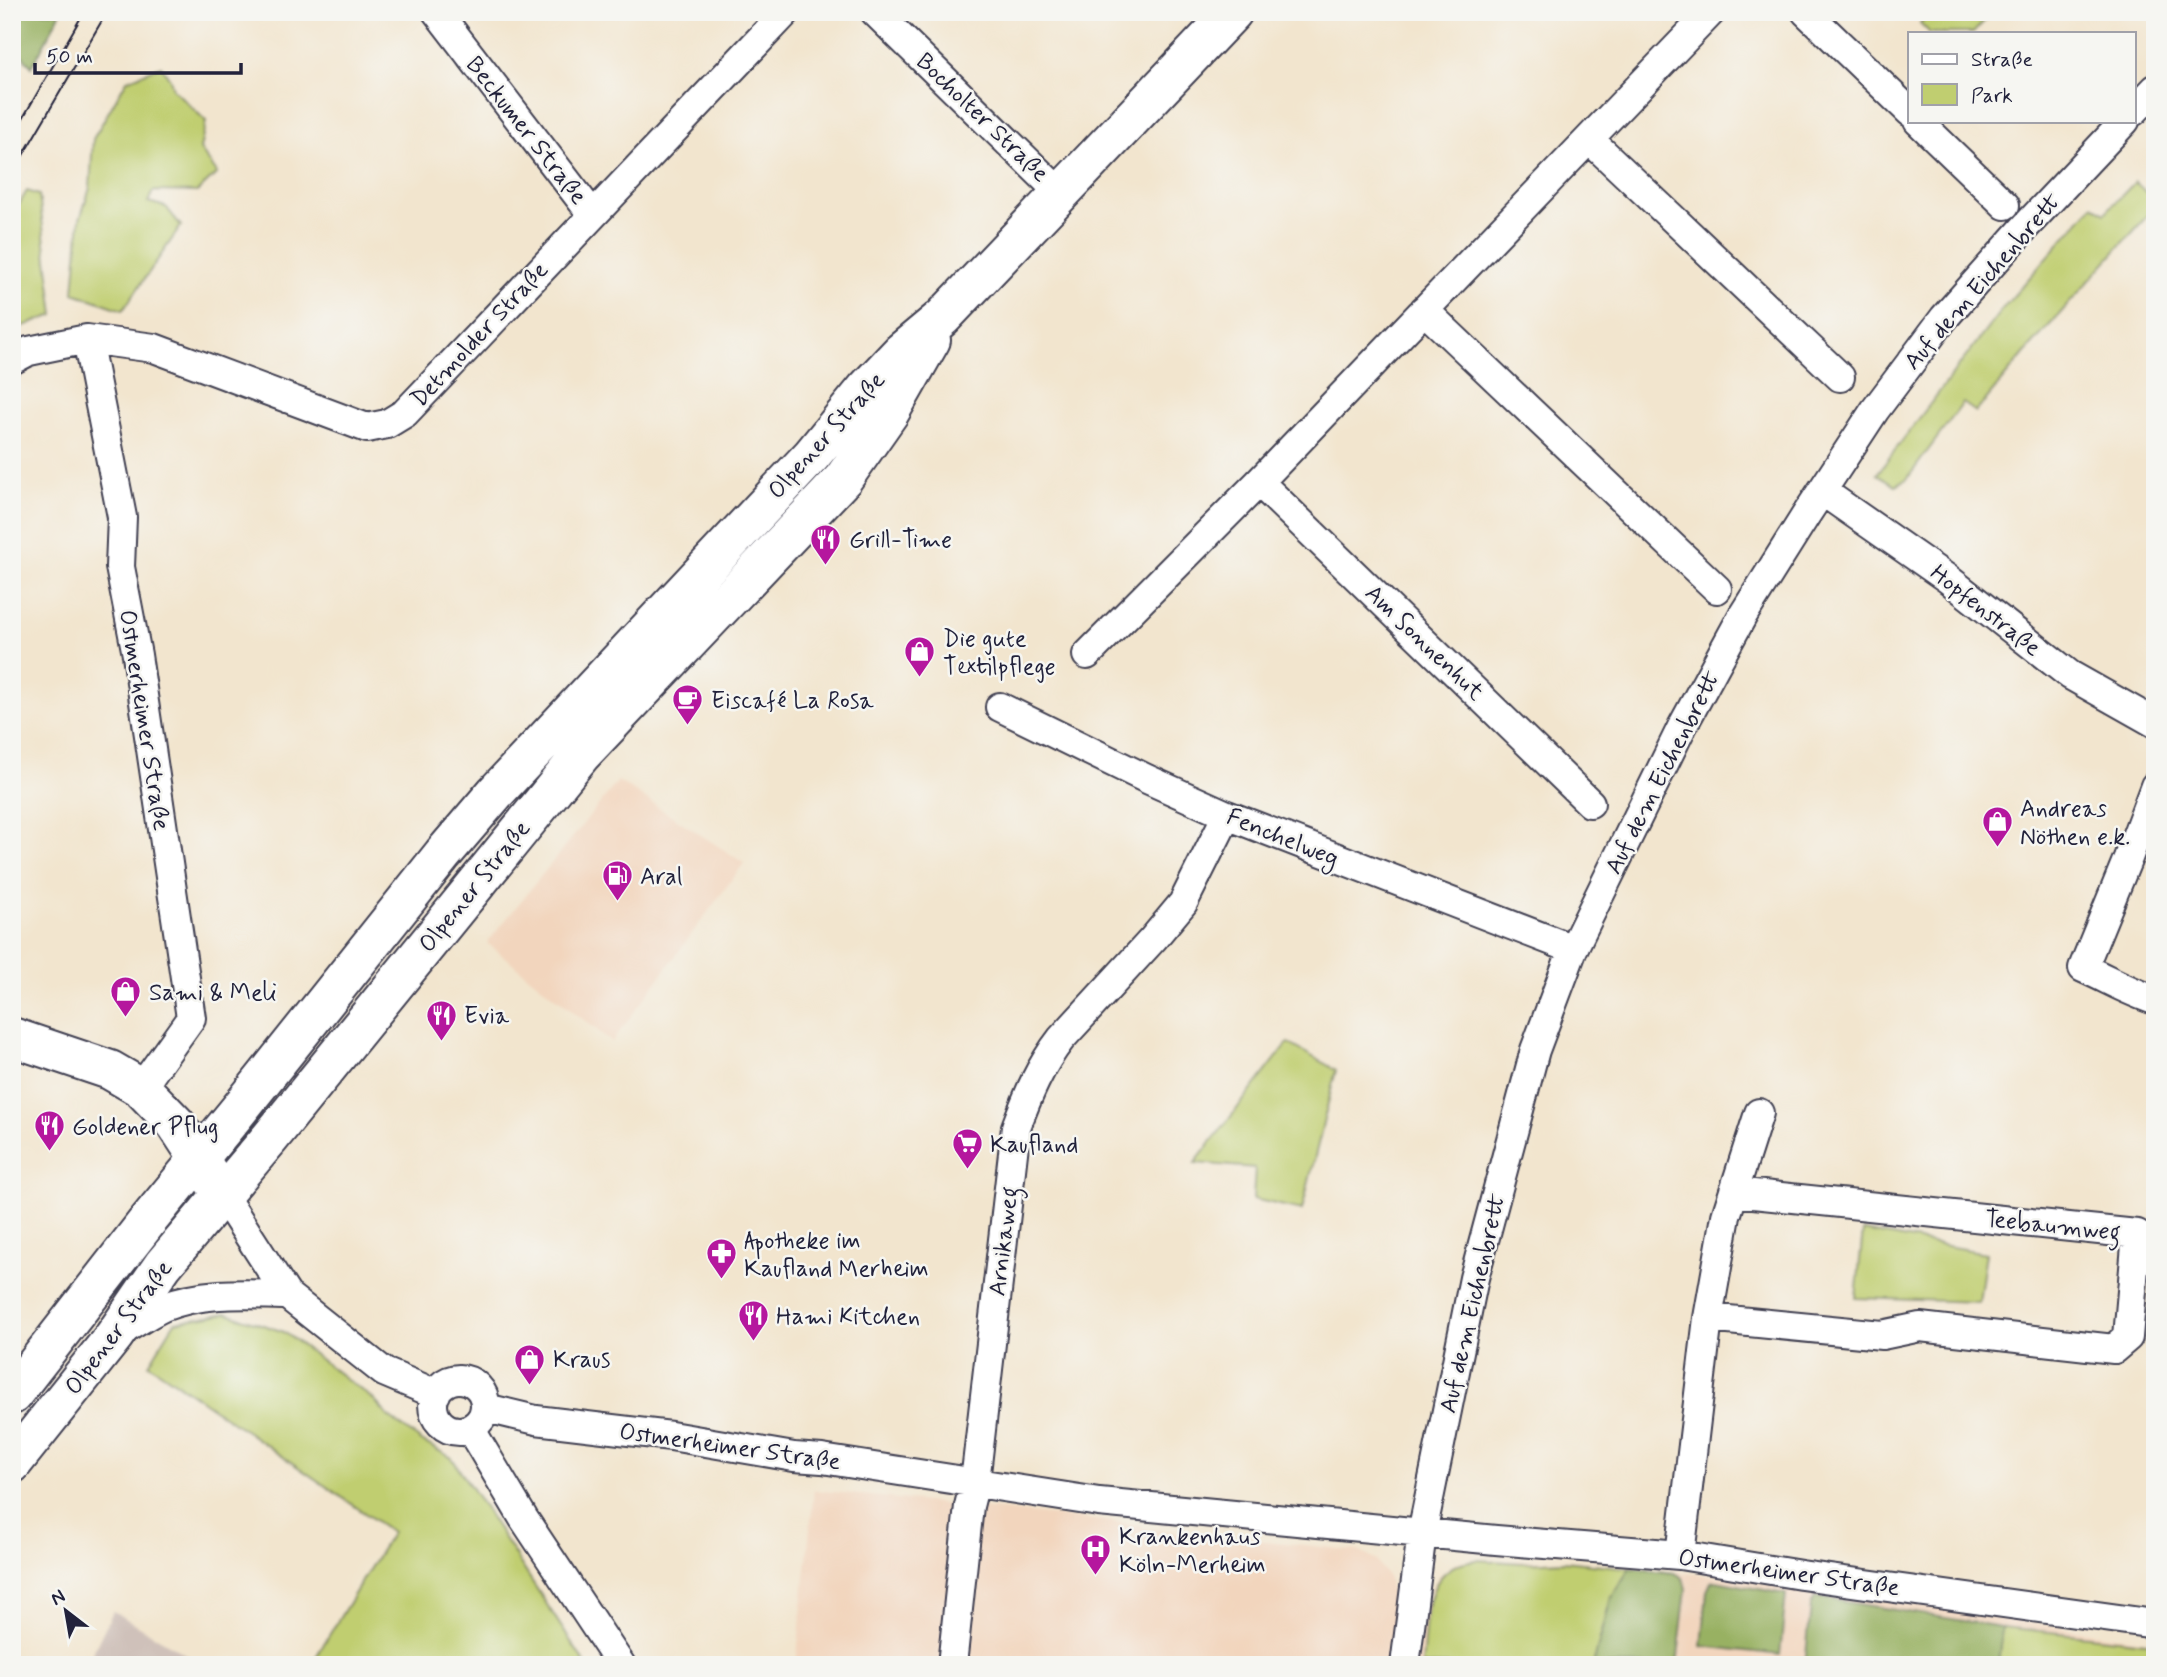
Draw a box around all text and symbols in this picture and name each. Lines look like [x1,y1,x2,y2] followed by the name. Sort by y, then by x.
[35,32,242,76] scale bar
[1908,32,2136,122] legend
[46,43,93,71] text: 50 m
[1971,46,2033,74] text: Straße
[909,47,1055,190] street label: Bocholter Straße
[458,50,594,211] street label: Beckumer Straße
[1971,82,2013,110] text: Park
[1898,187,2069,377] street label: Auf dem Eichenbrett
[405,255,556,415] street label: Detmolder Straße
[762,366,893,506] street label: Olpener Straße
[809,522,843,566] restaurant icon: Grill-Time
[849,525,952,556] place label: Grill-Time
[1923,558,2047,664] street label: Hopfenstraße
[1358,578,1490,708] street label: Am Sonnenhut
[111,608,176,833] street label: Ostmerheimer Straße
[943,624,1056,683] place label: Die gute Textilpflege
[903,635,937,679] shop icon: Die gute Textilpflege
[1599,665,1728,880] street label: Auf dem Eichenbrett
[671,683,705,727] cafe icon: Eiscafé La Rosa
[711,686,874,717] place label: Eiscafé La Rosa
[2020,794,2130,853] place label: Andreas Nöthen e.k.
[1221,802,1343,877] street label: Fenchelweg
[1980,805,2014,849] shop icon: Andreas Nöthen e.k.
[412,814,538,959] street label: Olpener Straße
[600,859,634,903] fuel station icon: Aral
[640,862,683,893] place label: Aral
[109,975,143,1019] shop icon: Sami & Meli
[149,978,277,1009] place label: Sami & Meli
[424,998,458,1042] restaurant icon: Evia
[464,1001,510,1032] place label: Evia
[32,1109,66,1153] restaurant icon: Goldener Pflug
[72,1112,218,1143] place label: Goldener Pflug
[950,1127,984,1171] supermarket icon: Kaufland
[990,1130,1078,1161] place label: Kaufland
[982,1185,1030,1298] street label: Arnikaweg
[1433,1190,1514,1416] street label: Auf dem Eichenbrett
[1983,1204,2122,1252] street label: Teebaumweg
[744,1226,929,1285] place label: Apotheke im Kaufland Merheim
[704,1237,738,1281] pharmacy icon: Apotheke im Kaufland Merheim
[58,1254,180,1402] street label: Olpener Straße
[736,1299,770,1343] restaurant icon: Hami Kitchen
[776,1302,920,1333] place label: Hami Kitchen
[513,1342,547,1386] shop icon: Kraus
[553,1345,610,1376] place label: Kraus
[617,1417,843,1478] street label: Ostmerheimer Straße
[1119,1522,1266,1581] place label: Krankenhaus Köln-Merheim
[1079,1533,1113,1577] hospital icon: Krankenhaus Köln-Merheim
[1676,1543,1902,1604] street label: Ostmerheimer Straße
[32,1576,102,1646] north arrow
[46,1584,70,1612] text: N

